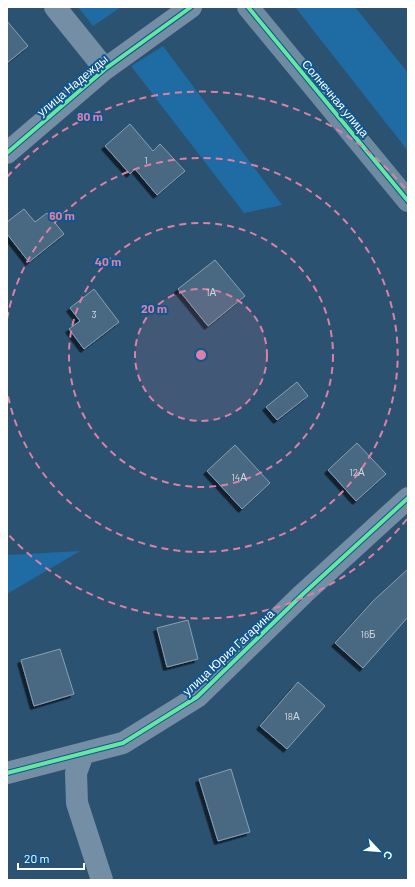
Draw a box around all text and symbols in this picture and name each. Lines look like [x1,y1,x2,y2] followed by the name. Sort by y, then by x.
[34,51,111,119] street label: улица Надежды
[299,57,373,140] street label: Солнечная улица
[77,109,103,123] text: 80 m
[144,154,148,166] house number: 1
[49,208,75,222] text: 60 m
[95,254,121,268] text: 40 m
[206,286,216,298] house number: 1А
[141,301,167,315] text: 20 m
[91,308,97,320] house number: 3
[194,348,208,362] centre of rings
[349,466,365,478] house number: 12А
[231,471,247,483] house number: 14А
[179,606,277,699] street label: улица Юрия Гагарина
[360,628,376,640] house number: 16Б
[284,710,300,722] house number: 18А
[359,831,399,871] north arrow
[18,845,84,871] scale bar
[381,849,396,862] text: С
[24,851,50,865] text: 20 m

